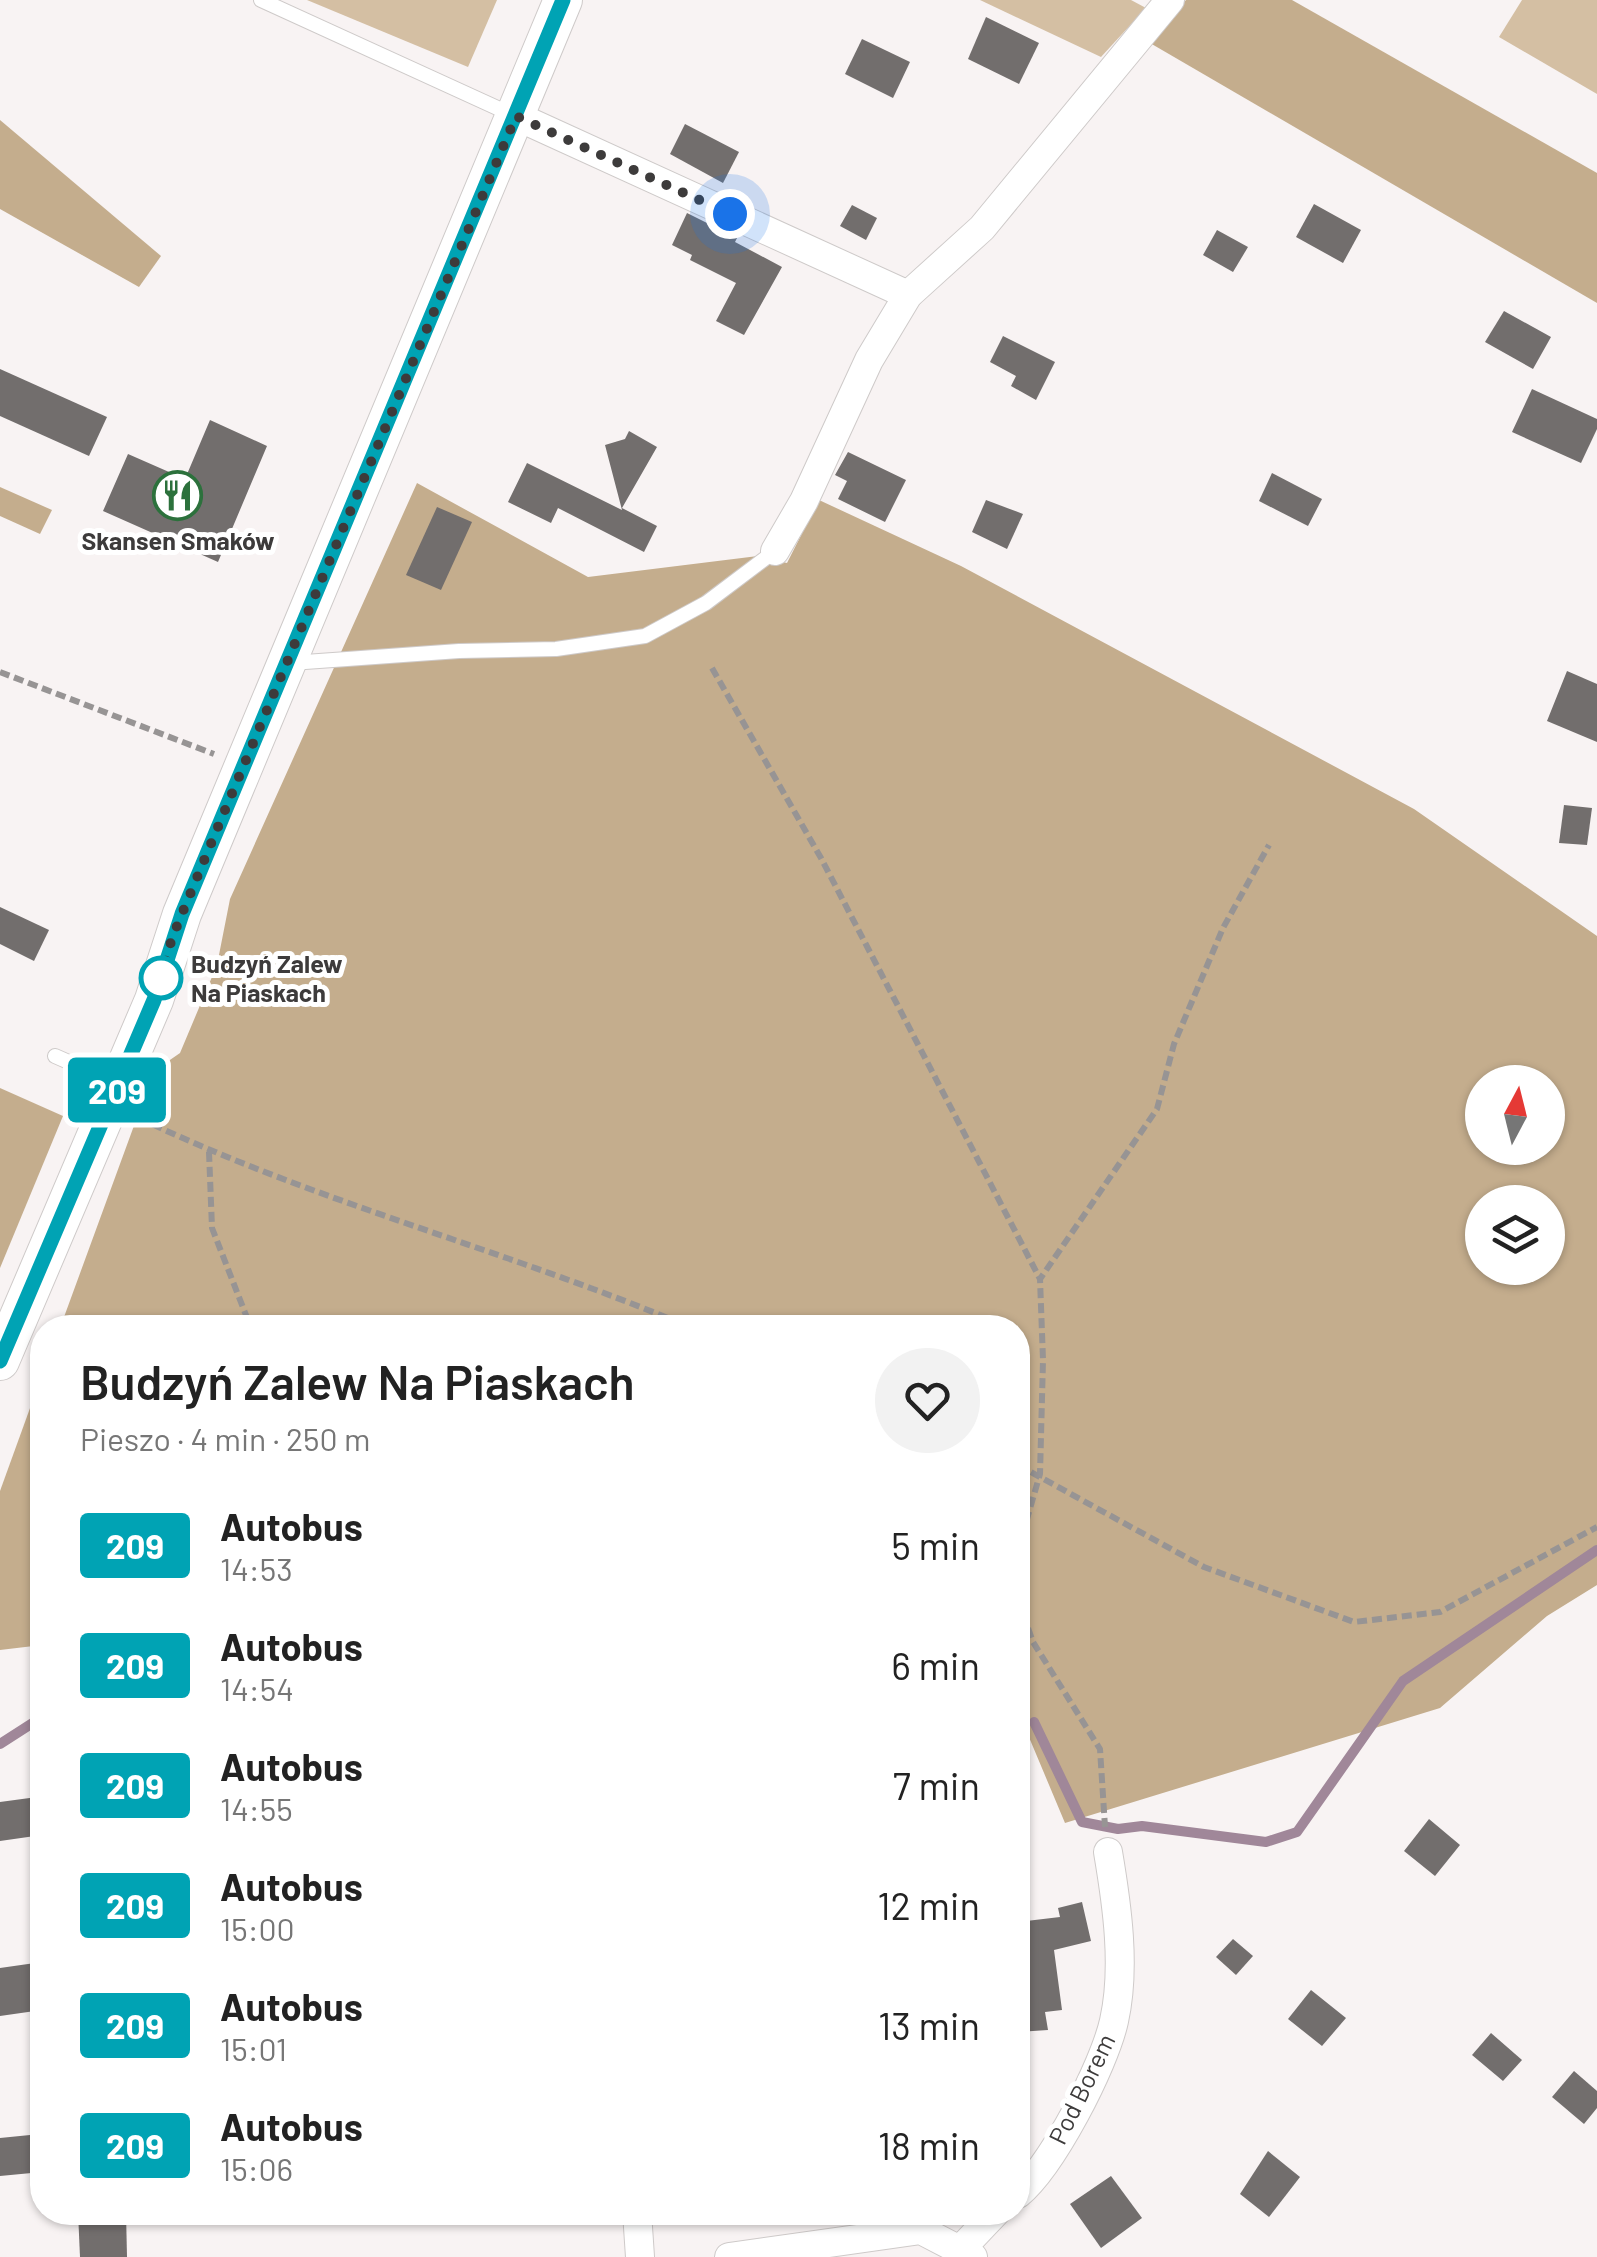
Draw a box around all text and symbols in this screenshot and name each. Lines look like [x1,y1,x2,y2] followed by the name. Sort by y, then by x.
[705,189,755,239] your location
[152,469,204,521] restaurant icon: Skansen Smaków
[81,525,275,555] place label: Skansen Smaków
[191,948,343,1007] place label: Budzyń Zalew Na Piaskach
[140,957,182,999] marker: Budzyń Zalew Na Piaskach
[59,1058,174,1122] line badge: 209
[1465,1065,1565,1165] north arrow
[1465,1065,1565,1285] map controls
[88,1069,146,1111] text: 209
[1465,1185,1565,1285] button: layers
[875,1348,980,1453] button: heart
[80,1352,635,1410] text: Budzyń Zalew Na Piaskach
[80,1419,370,1457] text: Pieszo · 4 min · 250 m
[220,1503,363,1549] text: Autobus
[891,1522,980,1568] text: 5 min
[106,1524,164,1566] text: 209
[220,1549,293,1587] text: 14:53
[220,1623,363,1669] text: Autobus
[891,1642,980,1688] text: 6 min
[106,1644,164,1686] text: 209
[220,1669,294,1707] text: 14:54
[220,1743,363,1789] text: Autobus
[893,1762,980,1808] text: 7 min
[106,1764,164,1806] text: 209
[220,1789,293,1827] text: 14:55
[220,1863,363,1909] text: Autobus
[877,1882,980,1928] text: 12 min
[106,1884,164,1926] text: 209
[220,1909,295,1947] text: 15:00
[220,1983,363,2029] text: Autobus
[878,2002,980,2048] text: 13 min
[106,2004,164,2046] text: 209
[220,2029,287,2067] text: 15:01
[1042,2029,1121,2149] street label: Pod Borem
[220,2103,363,2149] text: Autobus
[878,2122,980,2168] text: 18 min
[106,2124,164,2166] text: 209
[220,2149,293,2187] text: 15:06

